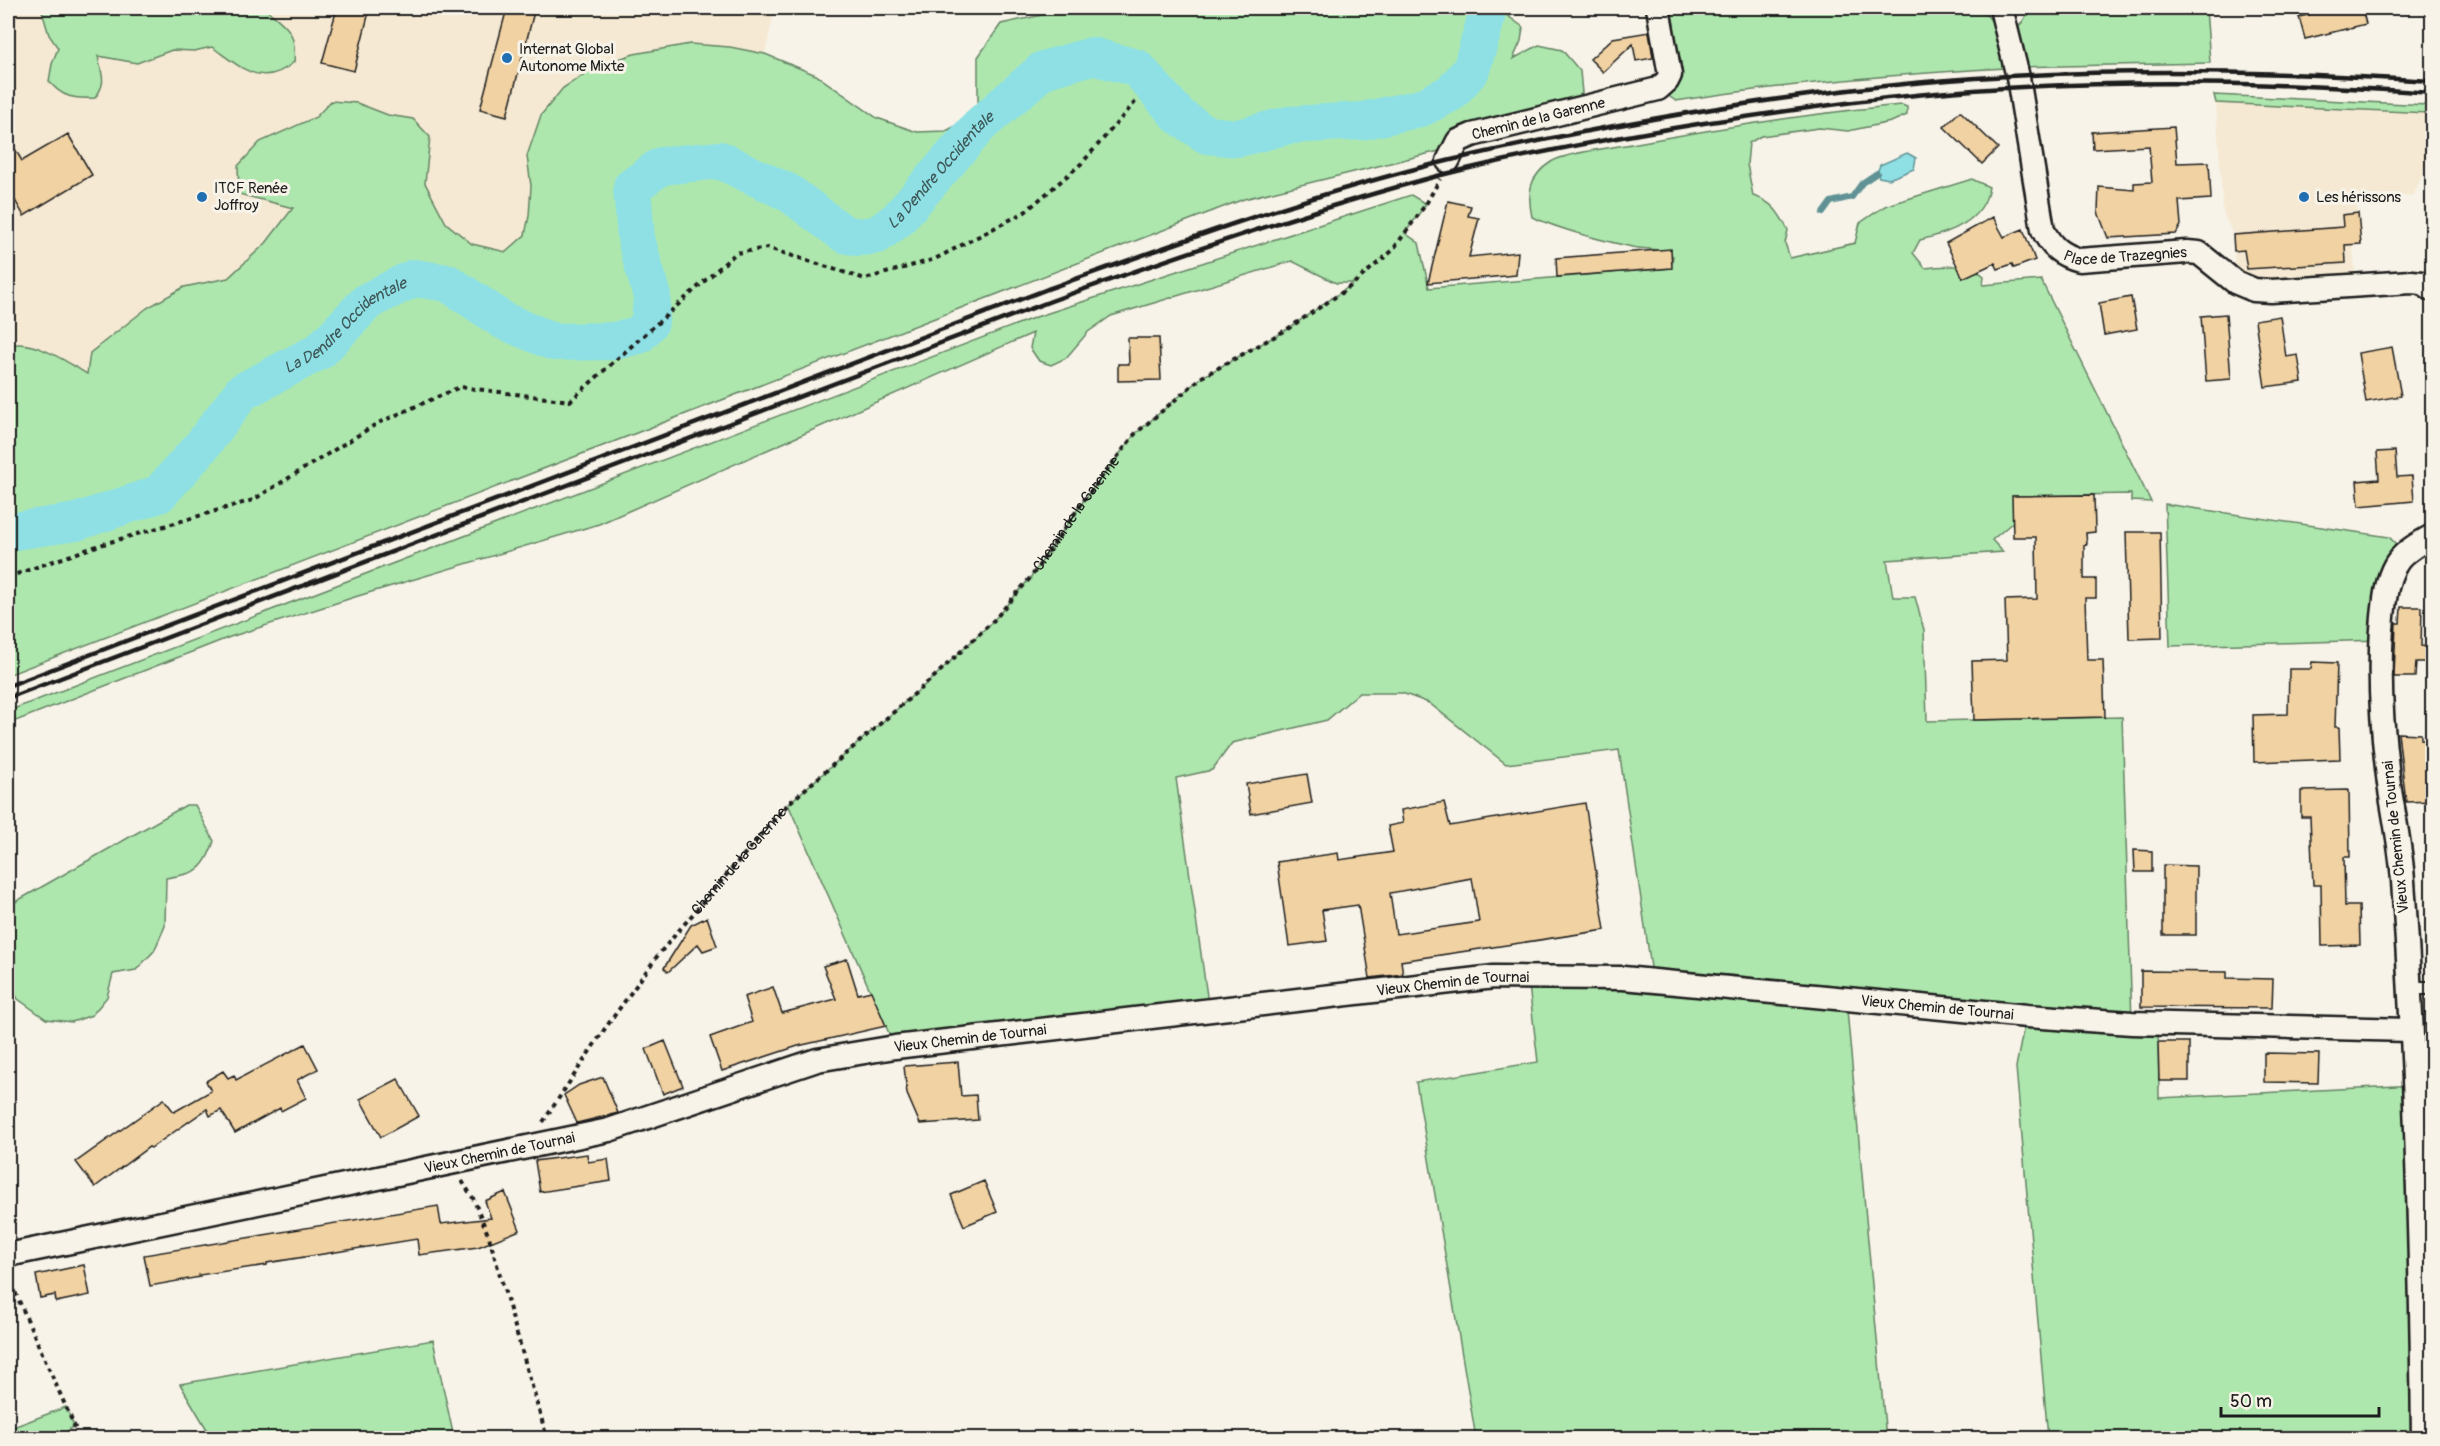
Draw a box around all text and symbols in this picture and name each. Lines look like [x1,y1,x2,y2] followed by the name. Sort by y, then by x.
[519,40,625,76] place label: Internat Global Autonome Mixte
[500,51,514,65] marker: Internat Global Autonome Mixte
[1470,93,1608,144] street label: Chemin de la Garenne
[884,106,1000,234] water label: La Dendre Occidentale
[214,179,288,215] place label: ITCF Renée Joffroy
[2316,188,2401,207] place label: Les hérissons
[195,190,209,204] marker: ITCF Renée Joffroy
[2297,190,2311,204] marker: Les hérissons
[2061,243,2188,270] street label: Place de Trazegnies
[280,272,412,378] water label: La Dendre Occidentale
[1029,452,1124,574] street label: Chemin de la Garenne
[2379,759,2413,914] street label: Vieux Chemin de Tournai
[687,802,791,919] street label: Chemin de la Garenne
[1375,967,1530,1000] street label: Vieux Chemin de Tournai
[1860,991,2015,1024] street label: Vieux Chemin de Tournai
[893,1020,1048,1057] street label: Vieux Chemin de Tournai
[422,1128,577,1178] street label: Vieux Chemin de Tournai
[2221,1380,2378,1418] scale bar
[2230,1390,2272,1413] text: 50 m

